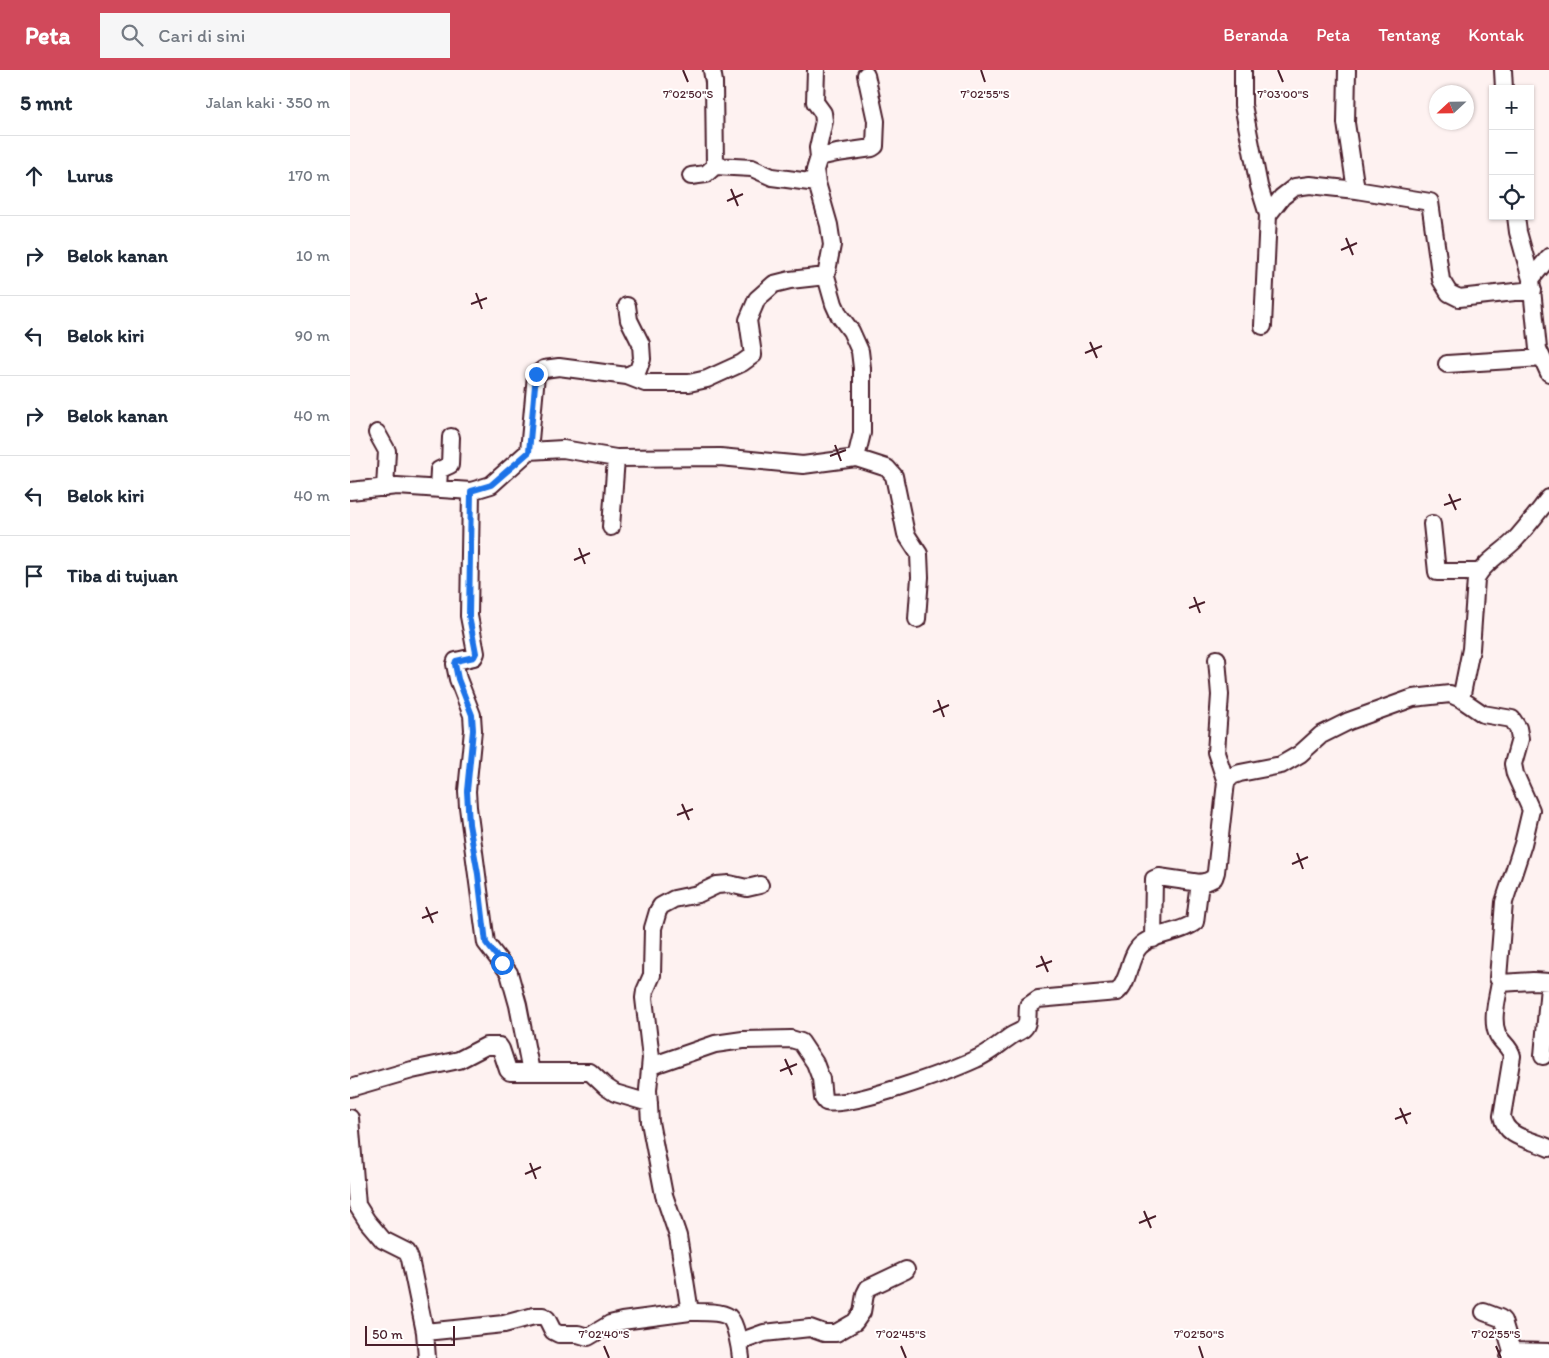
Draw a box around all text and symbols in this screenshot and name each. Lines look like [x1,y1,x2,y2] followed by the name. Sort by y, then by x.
[100,13,450,58] search box
[25,21,70,50] text: Peta
[118,21,146,49] icon: search
[158,24,245,47] text: Cari di sini
[1223,24,1288,46] text: Beranda
[1316,24,1350,46] text: Peta
[1378,24,1440,46] text: Tentang
[1468,24,1524,46] text: Kontak
[1429,85,1474,130] north arrow
[1489,85,1534,220] map controls
[1489,85,1534,130] button: +
[663,87,713,101] text: 7°02'50"S
[960,87,1010,101] text: 7°02'55"S
[1257,87,1309,101] text: 7°03'00"S
[20,90,73,115] text: 5 mnt
[206,93,330,112] text: Jalan kaki · 350 m
[1489,130,1534,175] button: −
[20,162,48,190] icon: ahead
[67,164,113,187] text: Lurus
[288,166,330,185] text: 170 m
[1489,175,1534,220] button: locate
[20,242,48,270] icon: right
[67,244,168,267] text: Belok kanan
[296,246,330,265] text: 10 m
[20,322,48,350] icon: left
[67,324,144,347] text: Belok kiri
[295,326,330,345] text: 90 m
[525,363,548,386] route end
[20,402,48,430] icon: right
[67,404,168,427] text: Belok kanan
[293,406,330,425] text: 40 m
[20,482,48,510] icon: left
[67,484,144,507] text: Belok kiri
[293,486,330,505] text: 40 m
[20,562,48,590] icon: arrive
[67,564,178,587] text: Tiba di tujuan
[491,952,514,975] route start
[365,1323,455,1346] scale bar
[372,1326,403,1343] text: 50 m
[578,1327,630,1341] text: 7°02'40"S
[876,1327,926,1341] text: 7°02'45"S
[1174,1327,1224,1341] text: 7°02'50"S
[1471,1327,1521,1341] text: 7°02'55"S

